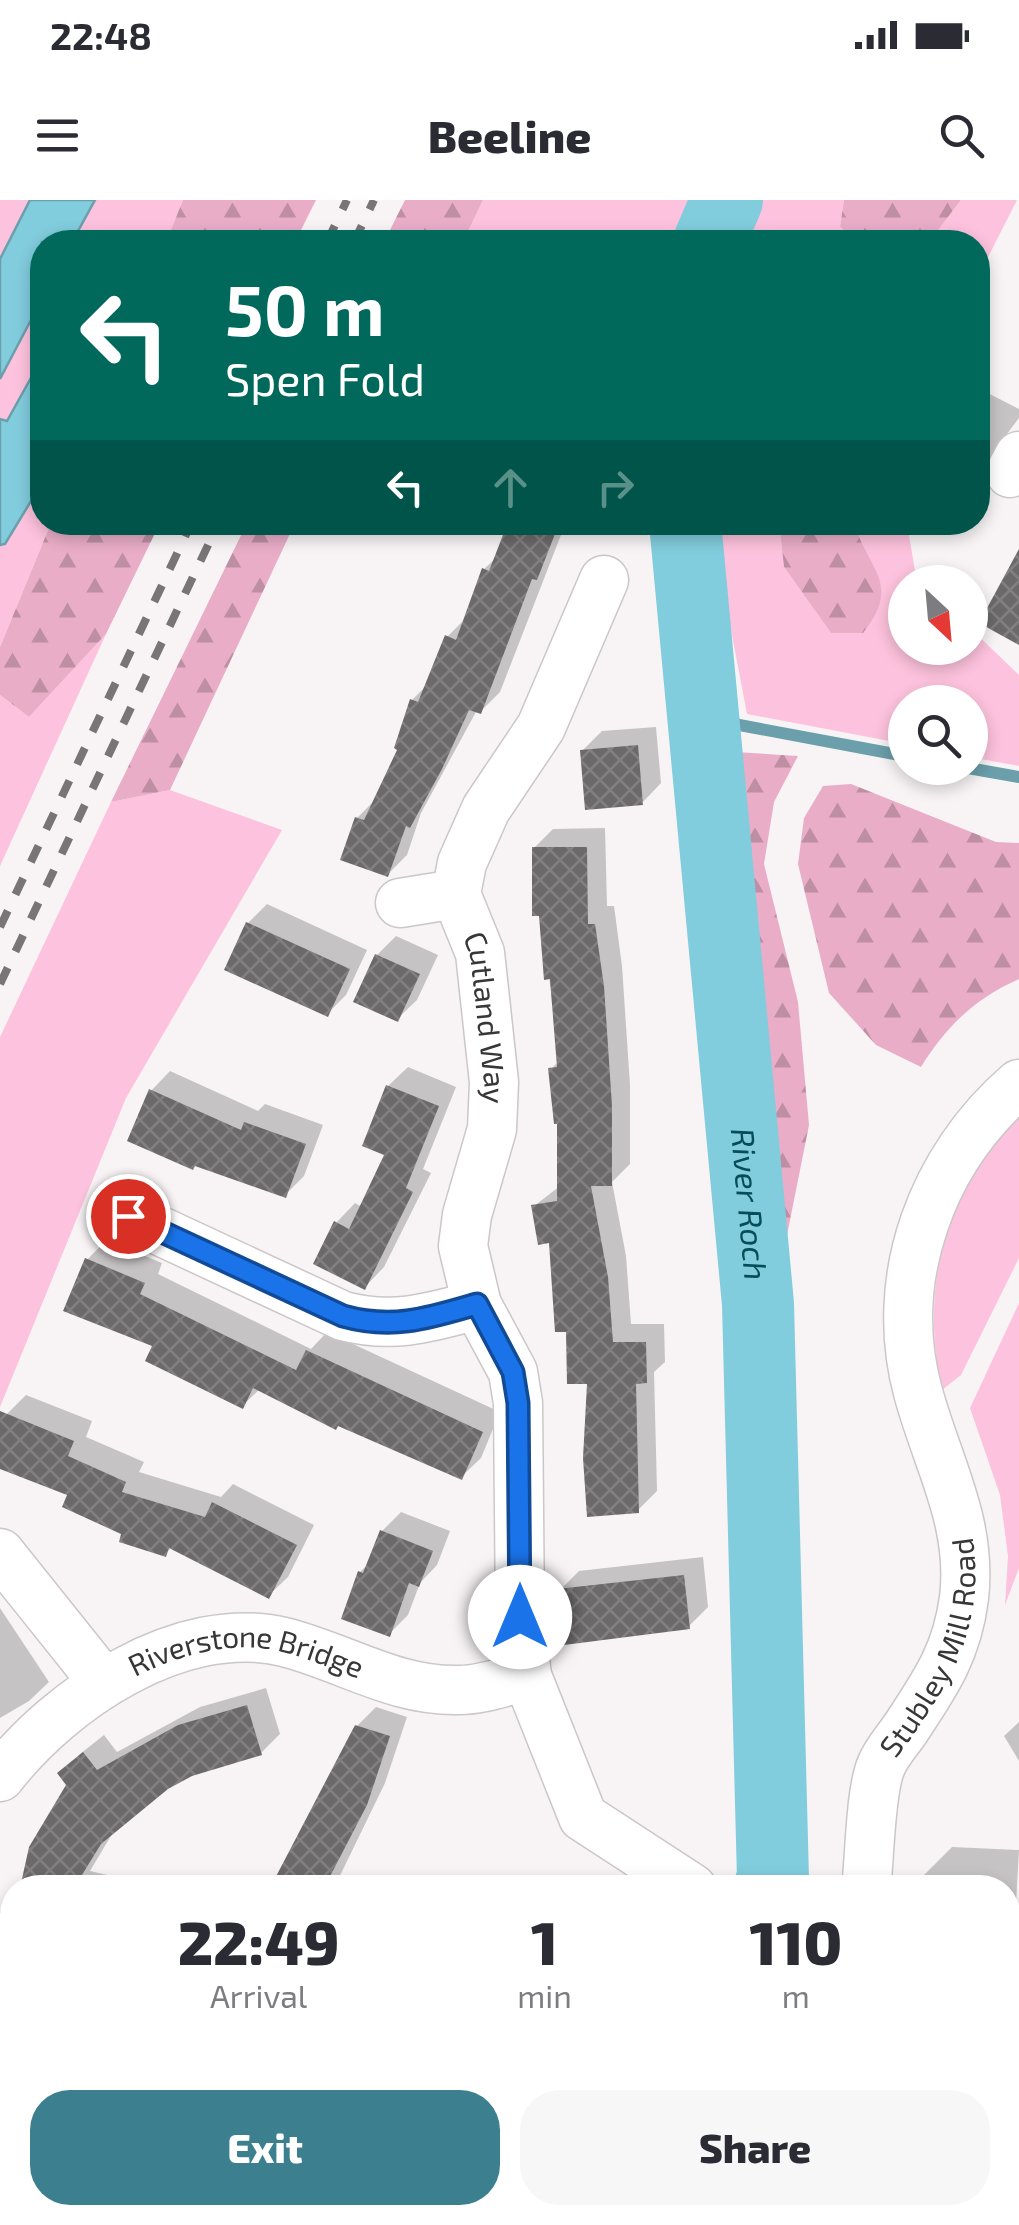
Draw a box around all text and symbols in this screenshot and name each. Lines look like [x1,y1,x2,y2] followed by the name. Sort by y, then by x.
[50,12,152,58] text: 22:48
[30,108,85,163] icon: menu
[428,108,591,162] text: Beeline
[934,108,989,163] icon: search
[225,266,385,350] text: 50 m
[60,270,190,400] icon: left
[225,351,425,405] text: Spen Fold
[378,460,433,515] icon: left
[483,460,538,515] icon: ahead
[588,460,643,515] icon: right
[888,565,988,665] north arrow
[888,565,988,785] map controls
[888,685,988,785] button: search
[457,926,514,1104] street label: Cutland Way
[725,1126,777,1282] water label: River Roch
[86,1174,171,1259] pin
[101,1189,156,1244] icon: arrive
[871,1536,982,1763] street label: Stubley Mill Road
[468,1565,572,1669] position arrow
[122,1617,369,1684] text: Riverstone Bridge
[125,1658,367,1694] street label: Riverstone Bridge
[178,1905,340,1977] text: 22:49
[531,1905,558,1977] text: 1
[749,1905,842,1977] text: 110
[210,1976,307,2014] text: Arrival
[517,1976,572,2014] text: min
[782,1976,810,2014] text: m
[30,2090,500,2205] button: Exit
[520,2090,990,2205] button: Share

